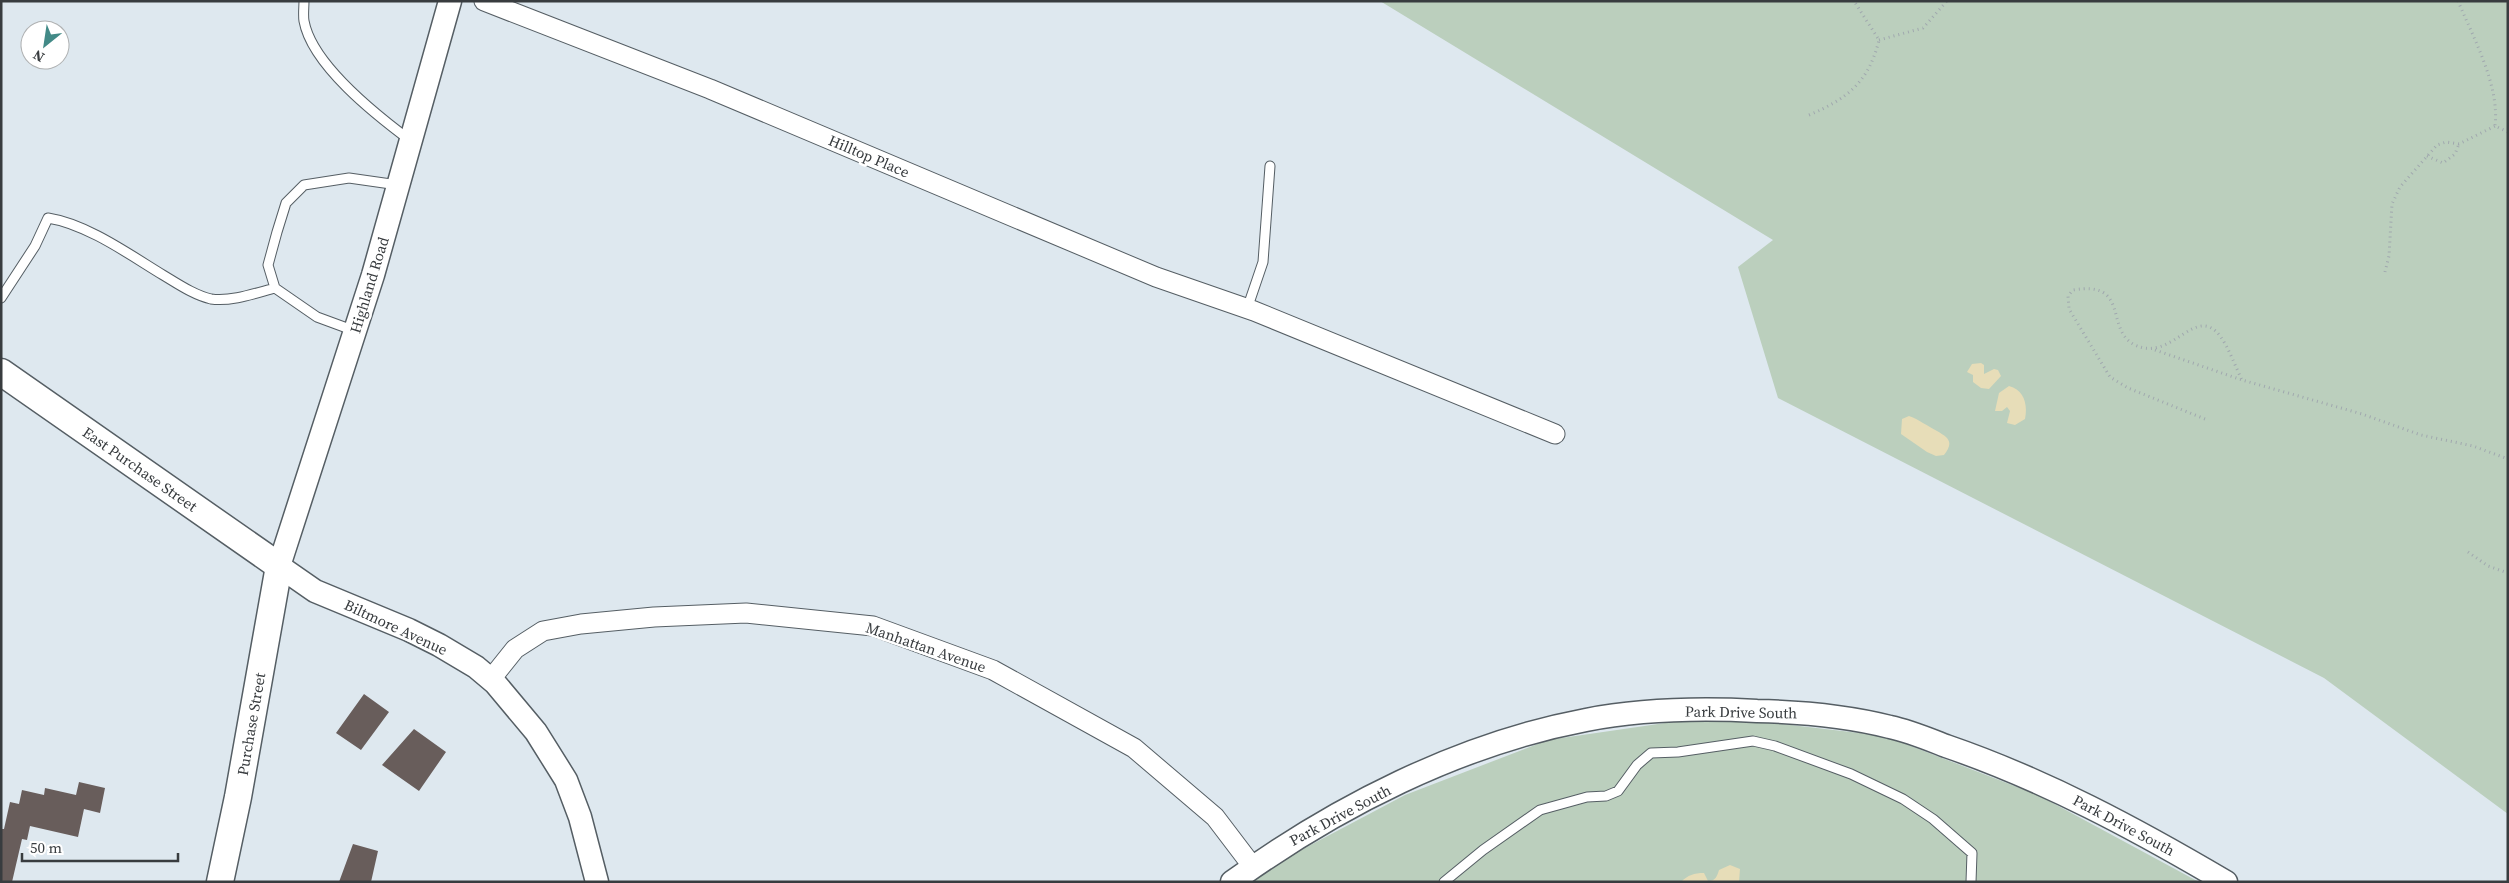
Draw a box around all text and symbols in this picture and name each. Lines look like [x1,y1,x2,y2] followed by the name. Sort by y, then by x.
[20,20,70,70] north arrow
[29,45,48,67] text: N
[825,129,913,183] street label: Hilltop Place
[344,234,394,336] street label: Highland Road
[78,422,202,517] street label: East Purchase Street
[341,594,451,660] street label: Biltmore Avenue
[863,617,989,678] street label: Manhattan Avenue
[232,671,270,777] street label: Purchase Street
[1685,701,1797,723] street label: Park Drive South
[1285,779,1395,851] street label: Park Drive South
[2069,789,2179,861] street label: Park Drive South
[22,830,179,862] scale bar
[30,837,62,858] text: 50 m

